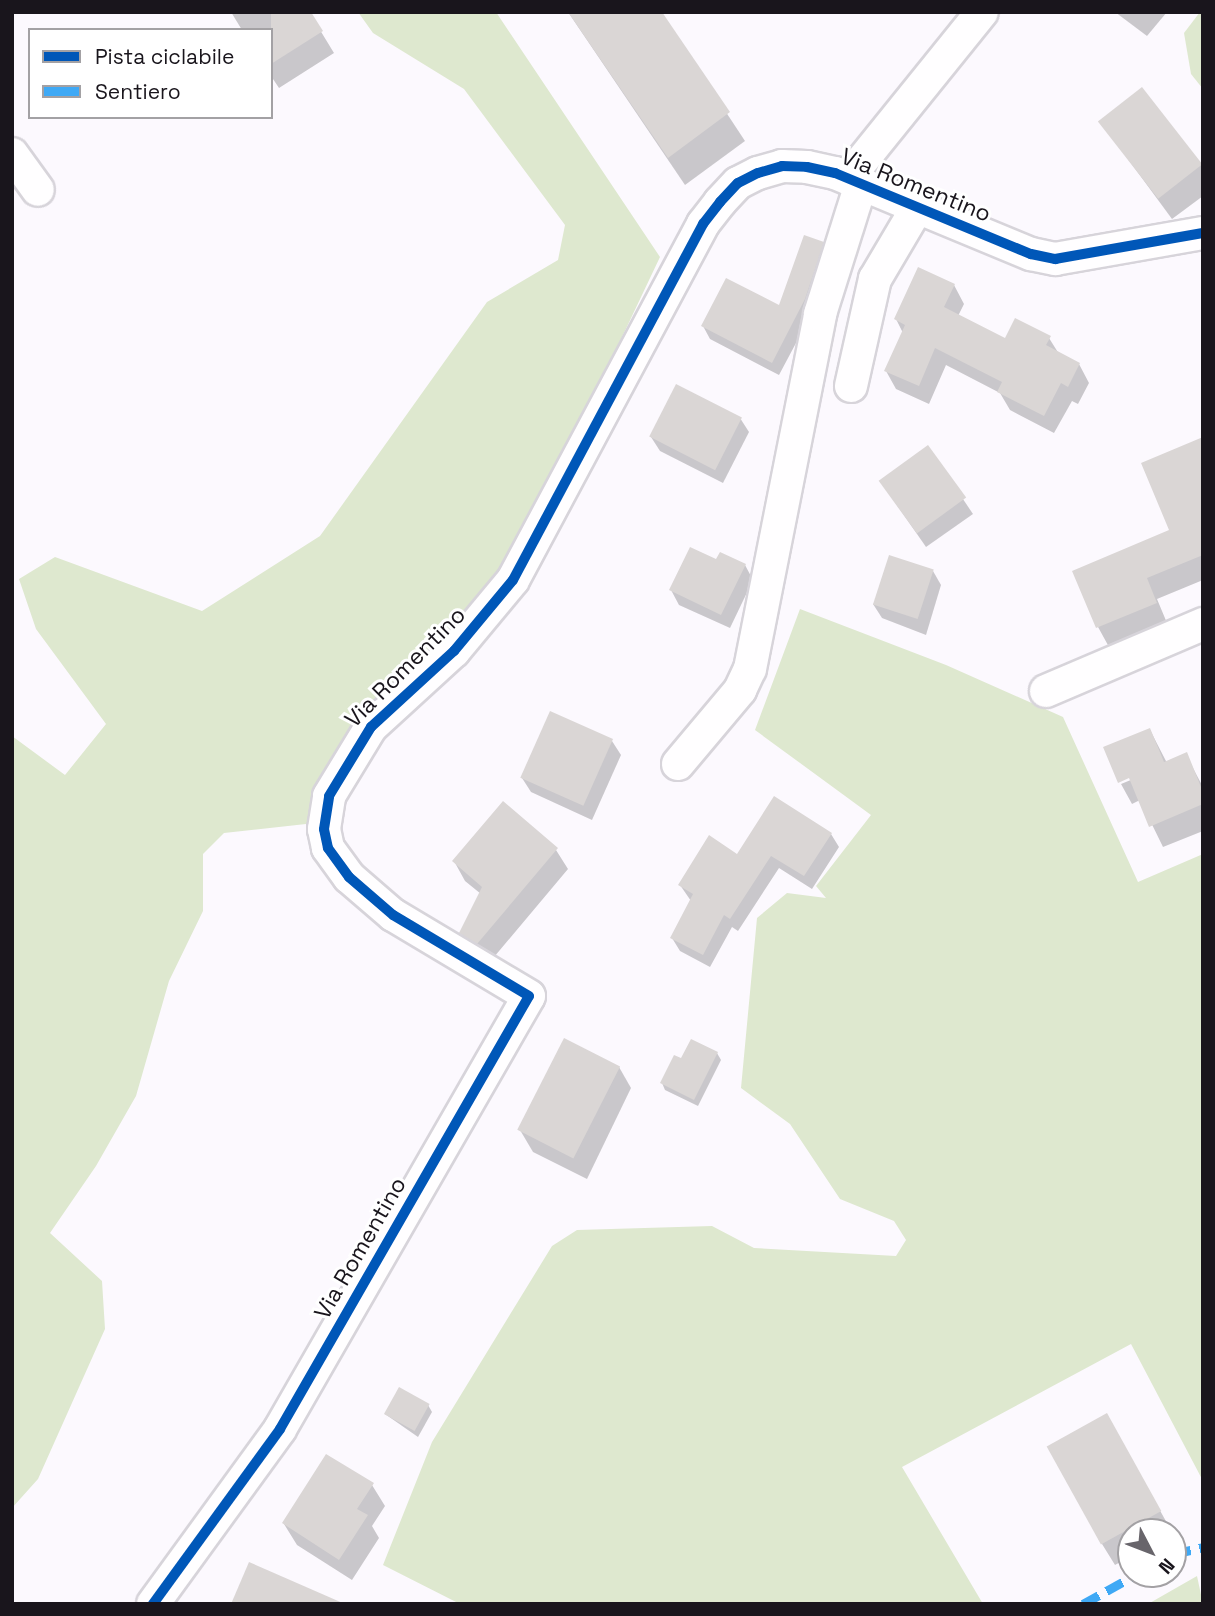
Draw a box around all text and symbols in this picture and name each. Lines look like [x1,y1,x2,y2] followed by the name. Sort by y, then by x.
[28,28,273,119] legend
[95,43,234,70] text: Pista ciclabile
[95,78,181,105] text: Sentiero
[837,142,995,228] street label: Via Romentino
[339,601,471,733] street label: Via Romentino
[308,1172,412,1324] street label: Via Romentino
[1117,1518,1187,1588] north arrow
[1153,1553,1180,1579] text: N

